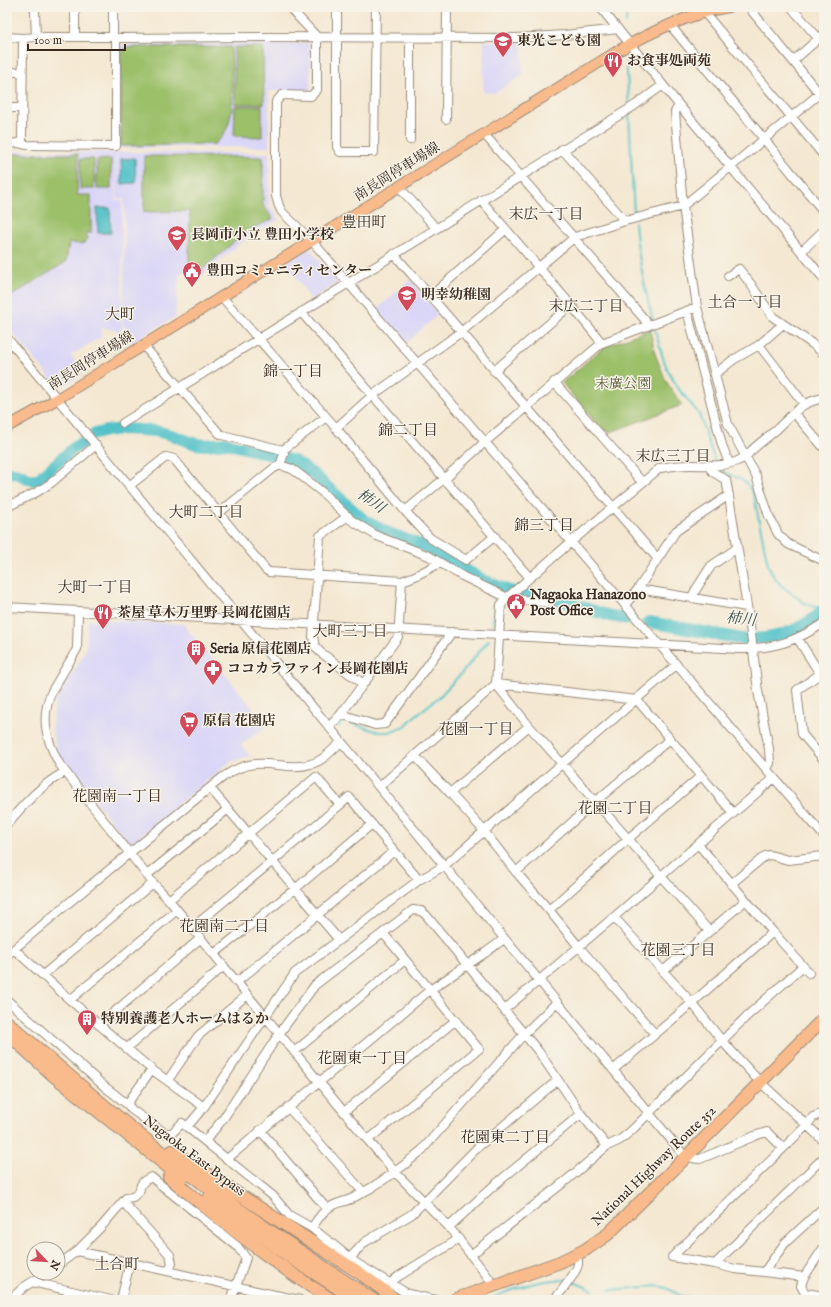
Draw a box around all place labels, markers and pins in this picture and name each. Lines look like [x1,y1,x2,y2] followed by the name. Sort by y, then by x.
[492,30,514,58] school or university icon: 東光こども園
[517,32,601,50] place label: 東光こども園
[602,50,624,78] restaurant icon: お食事処両苑
[627,52,711,70] place label: お食事処両苑
[166,224,188,252] school or university icon: 長岡市小立 豊田小学校
[191,226,334,244] place label: 長岡市小立 豊田小学校
[181,260,203,288] public building icon: 豊田コミュニティセンター
[206,262,372,280] place label: 豊田コミュニティセンター
[396,284,418,312] school or university icon: 明幸幼稚園
[421,286,491,304] place label: 明幸幼稚園
[529,586,647,620] place label: Nagaoka Hanazono Post Office
[505,592,527,620] public building icon: Nagaoka Hanazono Post Office
[92,602,114,630] restaurant icon: 茶屋 草木万里野 長岡花園店
[117,604,291,622] place label: 茶屋 草木万里野 長岡花園店
[185,638,207,666] building icon: Seria 原信花園店
[210,640,312,658] place label: Seria 原信花園店
[202,658,224,686] pharmacy icon: ココカラファイン長岡花園店
[227,660,409,678] place label: ココカラファイン長岡花園店
[178,710,200,738] supermarket icon: 原信 花園店
[203,712,276,730] place label: 原信 花園店
[76,1008,98,1036] building icon: 特別養護老人ホームはるか
[101,1010,269,1028] place label: 特別養護老人ホームはるか

